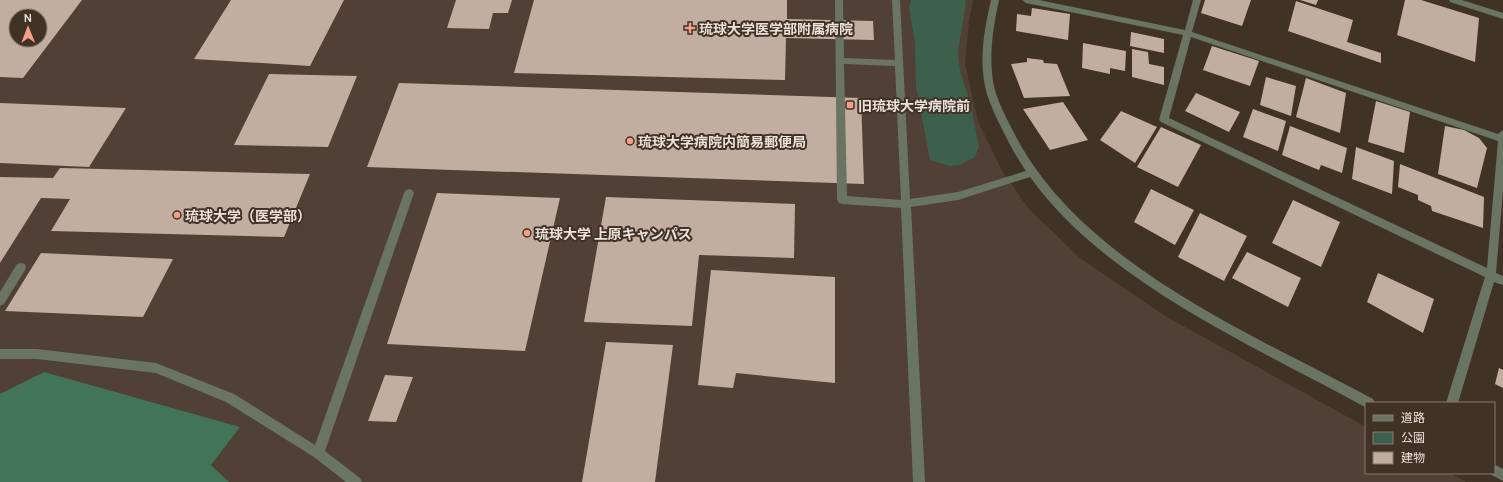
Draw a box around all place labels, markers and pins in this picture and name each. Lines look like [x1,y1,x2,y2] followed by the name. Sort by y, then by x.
[699,19,853,38] place label: 琉球大学医学部附属病院
[684,22,696,34] marker: 琉球大学医学部附属病院
[858,96,970,115] place label: 旧琉球大学病院前
[845,100,855,110] marker: 旧琉球大学病院前
[638,132,806,151] place label: 琉球大学病院内簡易郵便局
[625,136,635,146] marker: 琉球大学病院内簡易郵便局
[185,206,311,225] place label: 琉球大学（医学部）
[172,210,182,220] marker: 琉球大学（医学部）
[535,224,692,243] place label: 琉球大学 上原キャンパス
[522,228,532,238] marker: 琉球大学 上原キャンパス

